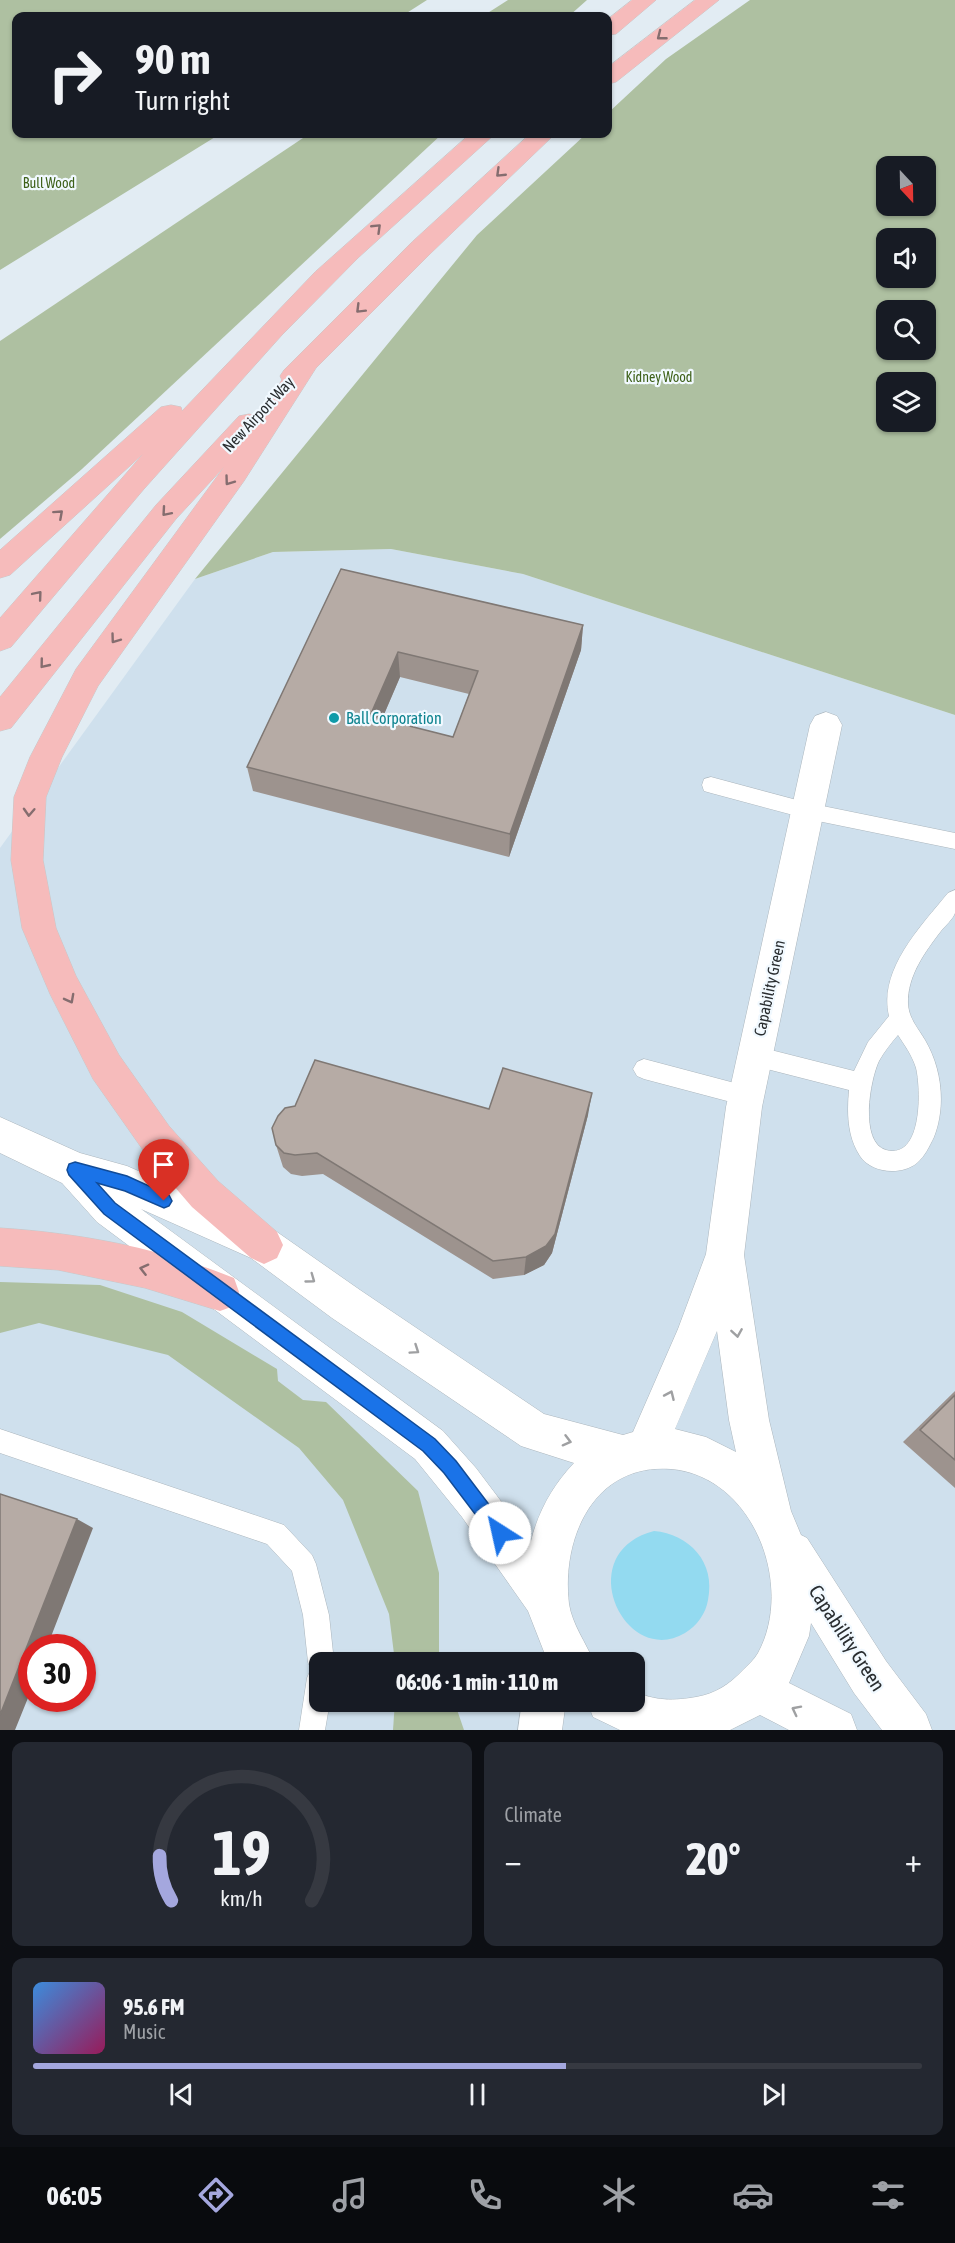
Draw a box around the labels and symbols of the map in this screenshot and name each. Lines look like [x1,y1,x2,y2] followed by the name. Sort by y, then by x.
[657,28,668,39] one-way arrow
[876,156,936,216] north arrow
[496,166,507,177] one-way arrow
[23,175,75,191] park label: Bull Wood
[371,224,381,235] one-way arrow
[357,301,368,312] one-way arrow
[626,369,692,385] park label: Kidney Wood
[219,372,298,456] street label: New Airport Way
[225,475,236,486] one-way arrow
[162,505,173,516] one-way arrow
[53,510,63,521] one-way arrow
[30,591,41,602] one-way arrow
[111,633,122,644] one-way arrow
[40,657,51,668] one-way arrow
[346,709,442,728] place label: Ball Corporation
[327,711,341,725] marker: Ball Corporation
[22,808,35,817] one-way arrow
[750,938,789,1038] street label: Capability Green
[63,993,74,1004] one-way arrow
[138,1139,189,1201] pin
[139,1263,149,1276] one-way arrow
[305,1272,316,1283] one-way arrow
[730,1328,742,1338] one-way arrow
[408,1343,419,1354] one-way arrow
[663,1390,675,1401] one-way arrow
[561,1434,572,1446] one-way arrow
[468,1501,532,1565] position arrow
[805,1580,890,1695] street label: Capability Green
[18,1634,96,1712] speed limit sign: 30
[791,1706,802,1717] one-way arrow

